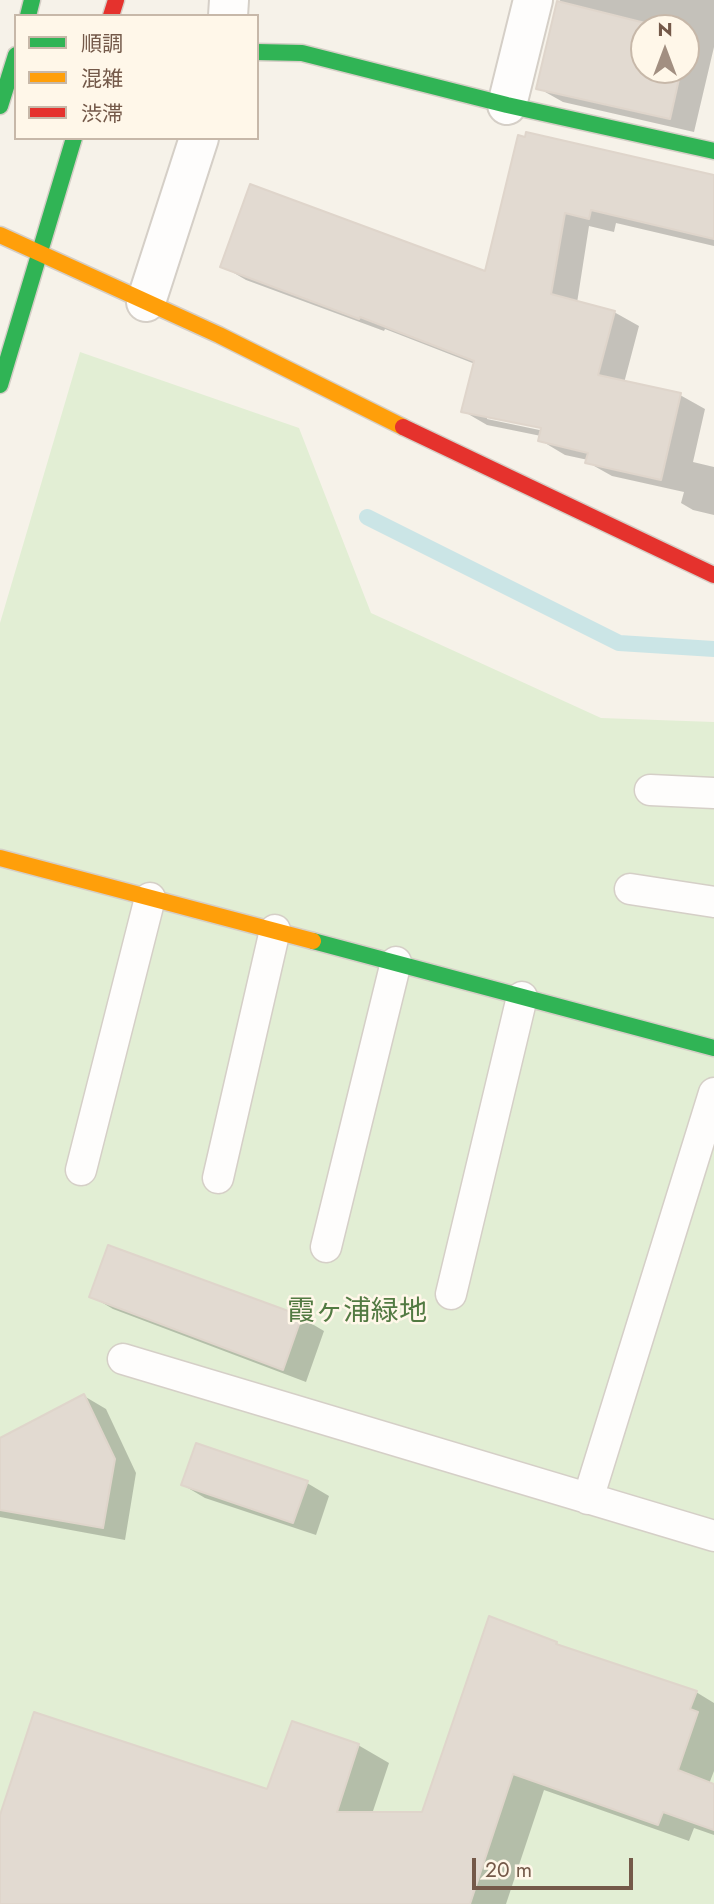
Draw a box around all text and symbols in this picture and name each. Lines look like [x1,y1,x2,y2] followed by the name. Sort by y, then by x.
[14,14,259,140] legend
[630,14,700,84] north arrow
[657,16,673,43] text: N
[81,29,123,59] text: 順調
[81,64,123,94] text: 混雑
[81,99,123,129] text: 渋滞
[287,1296,427,1330] park label: 霞ヶ浦緑地
[476,1844,637,1888] scale bar
[485,1855,532,1885] text: 20 m

